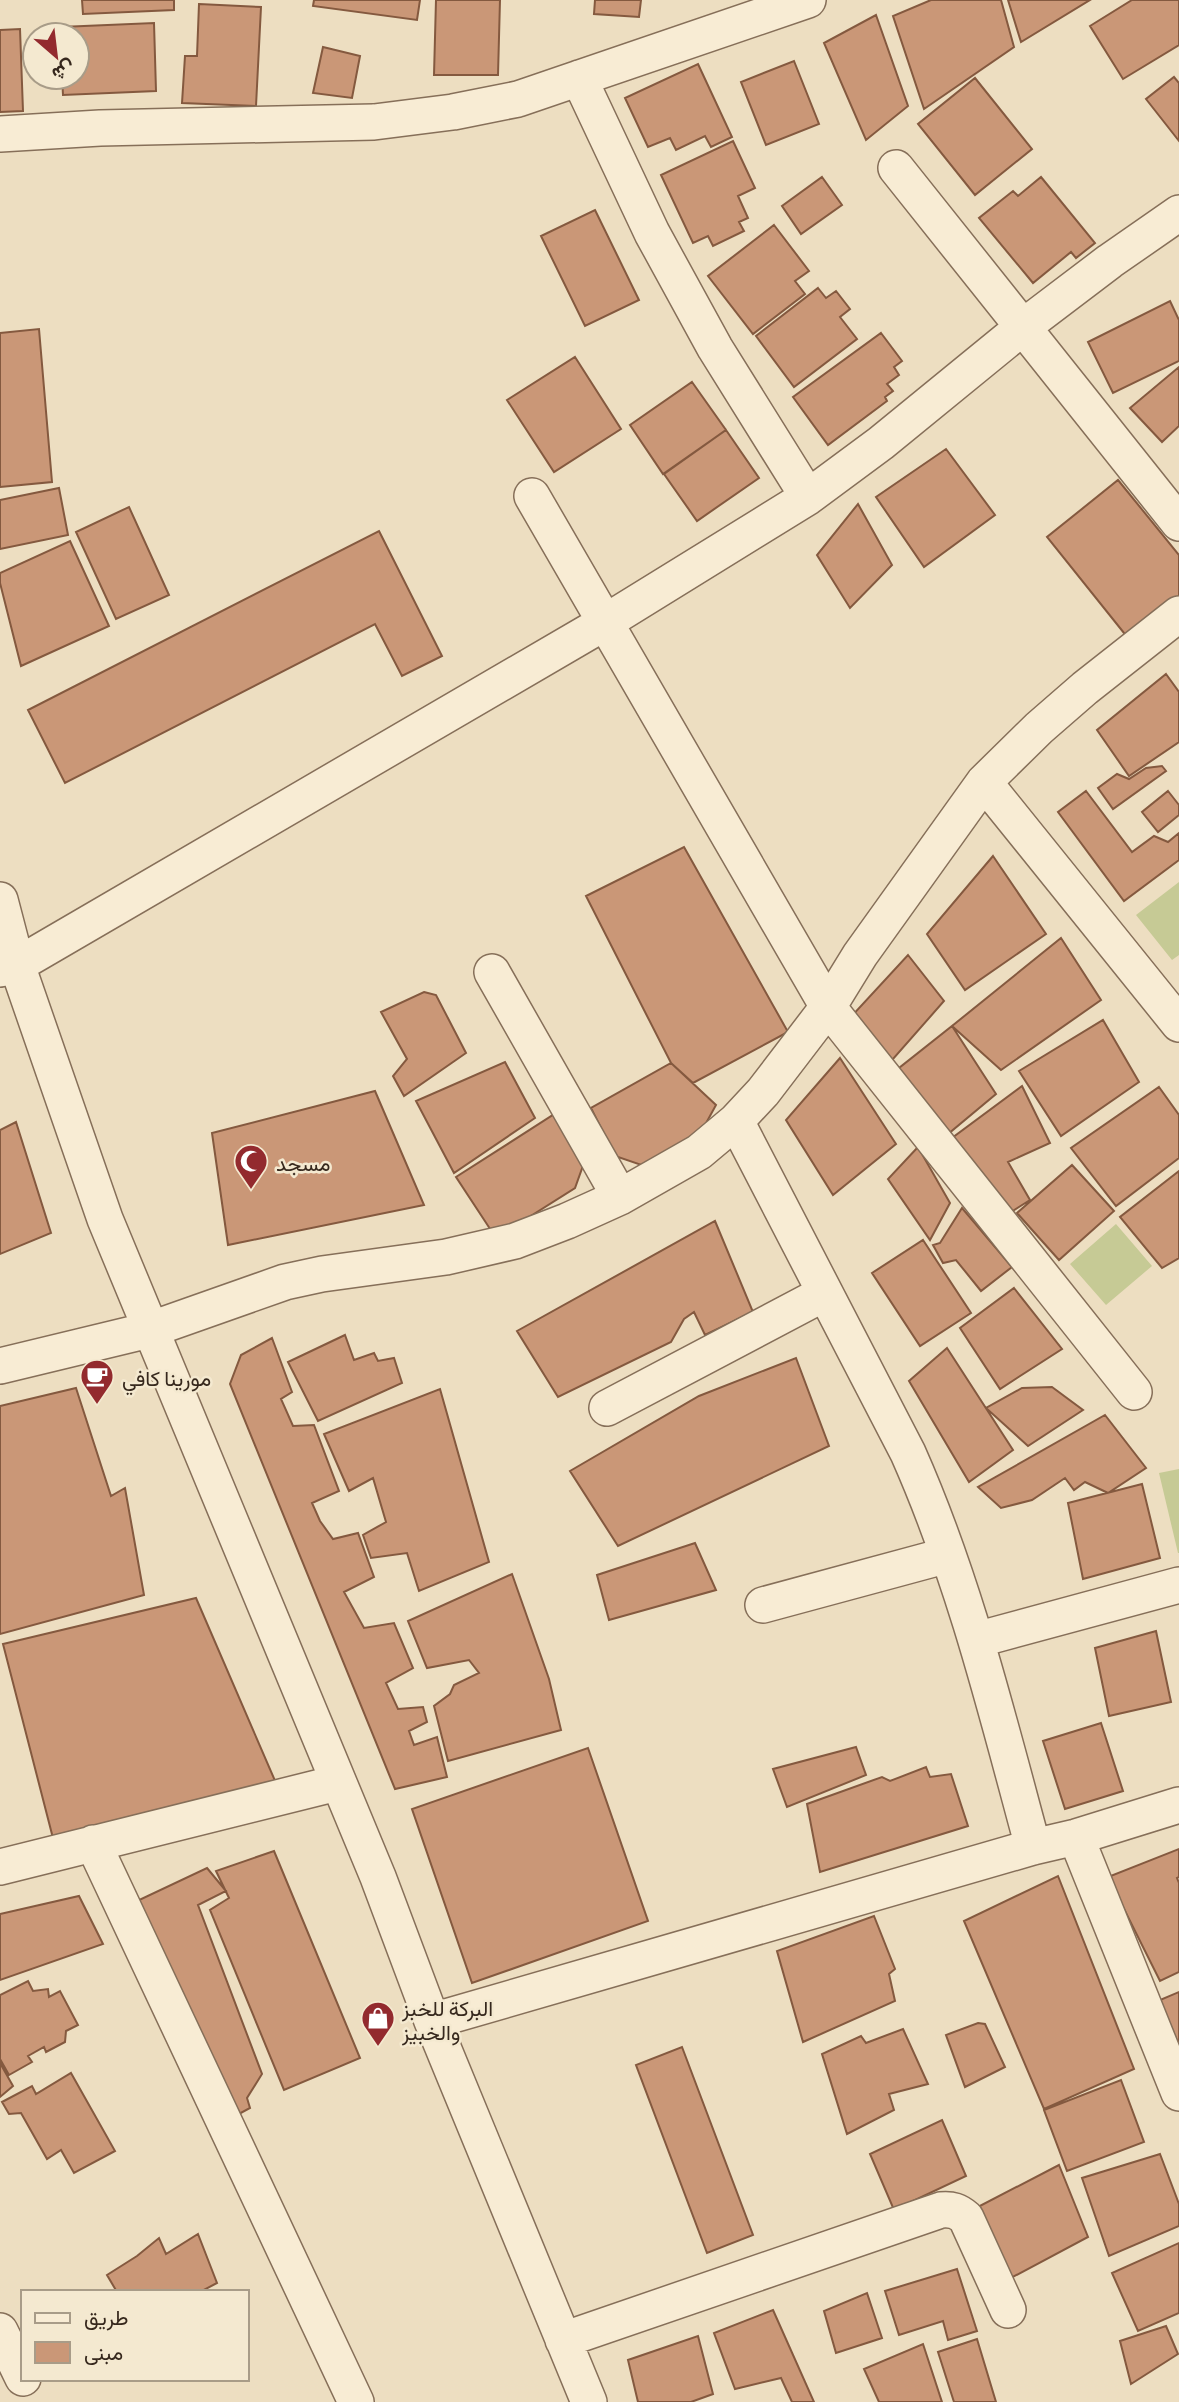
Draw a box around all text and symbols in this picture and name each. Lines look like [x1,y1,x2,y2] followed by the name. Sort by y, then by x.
[21,21,91,91] north arrow
[48,54,81,90] text: ش
[232,1142,270,1191] mosque icon: مسجد
[276,1146,330,1177] place label: مسجد
[78,1357,116,1406] cafe icon: مورينا كافي
[122,1361,211,1396] place label: مورينا كافي
[401,1991,493,2046] place label: البركة للخبز والخبيز
[359,1999,397,2048] shop icon: البركة للخبز والخبيز
[21,2290,248,2381] legend
[84,2300,129,2331] text: طريق
[84,2335,123,2366] text: مبنى

